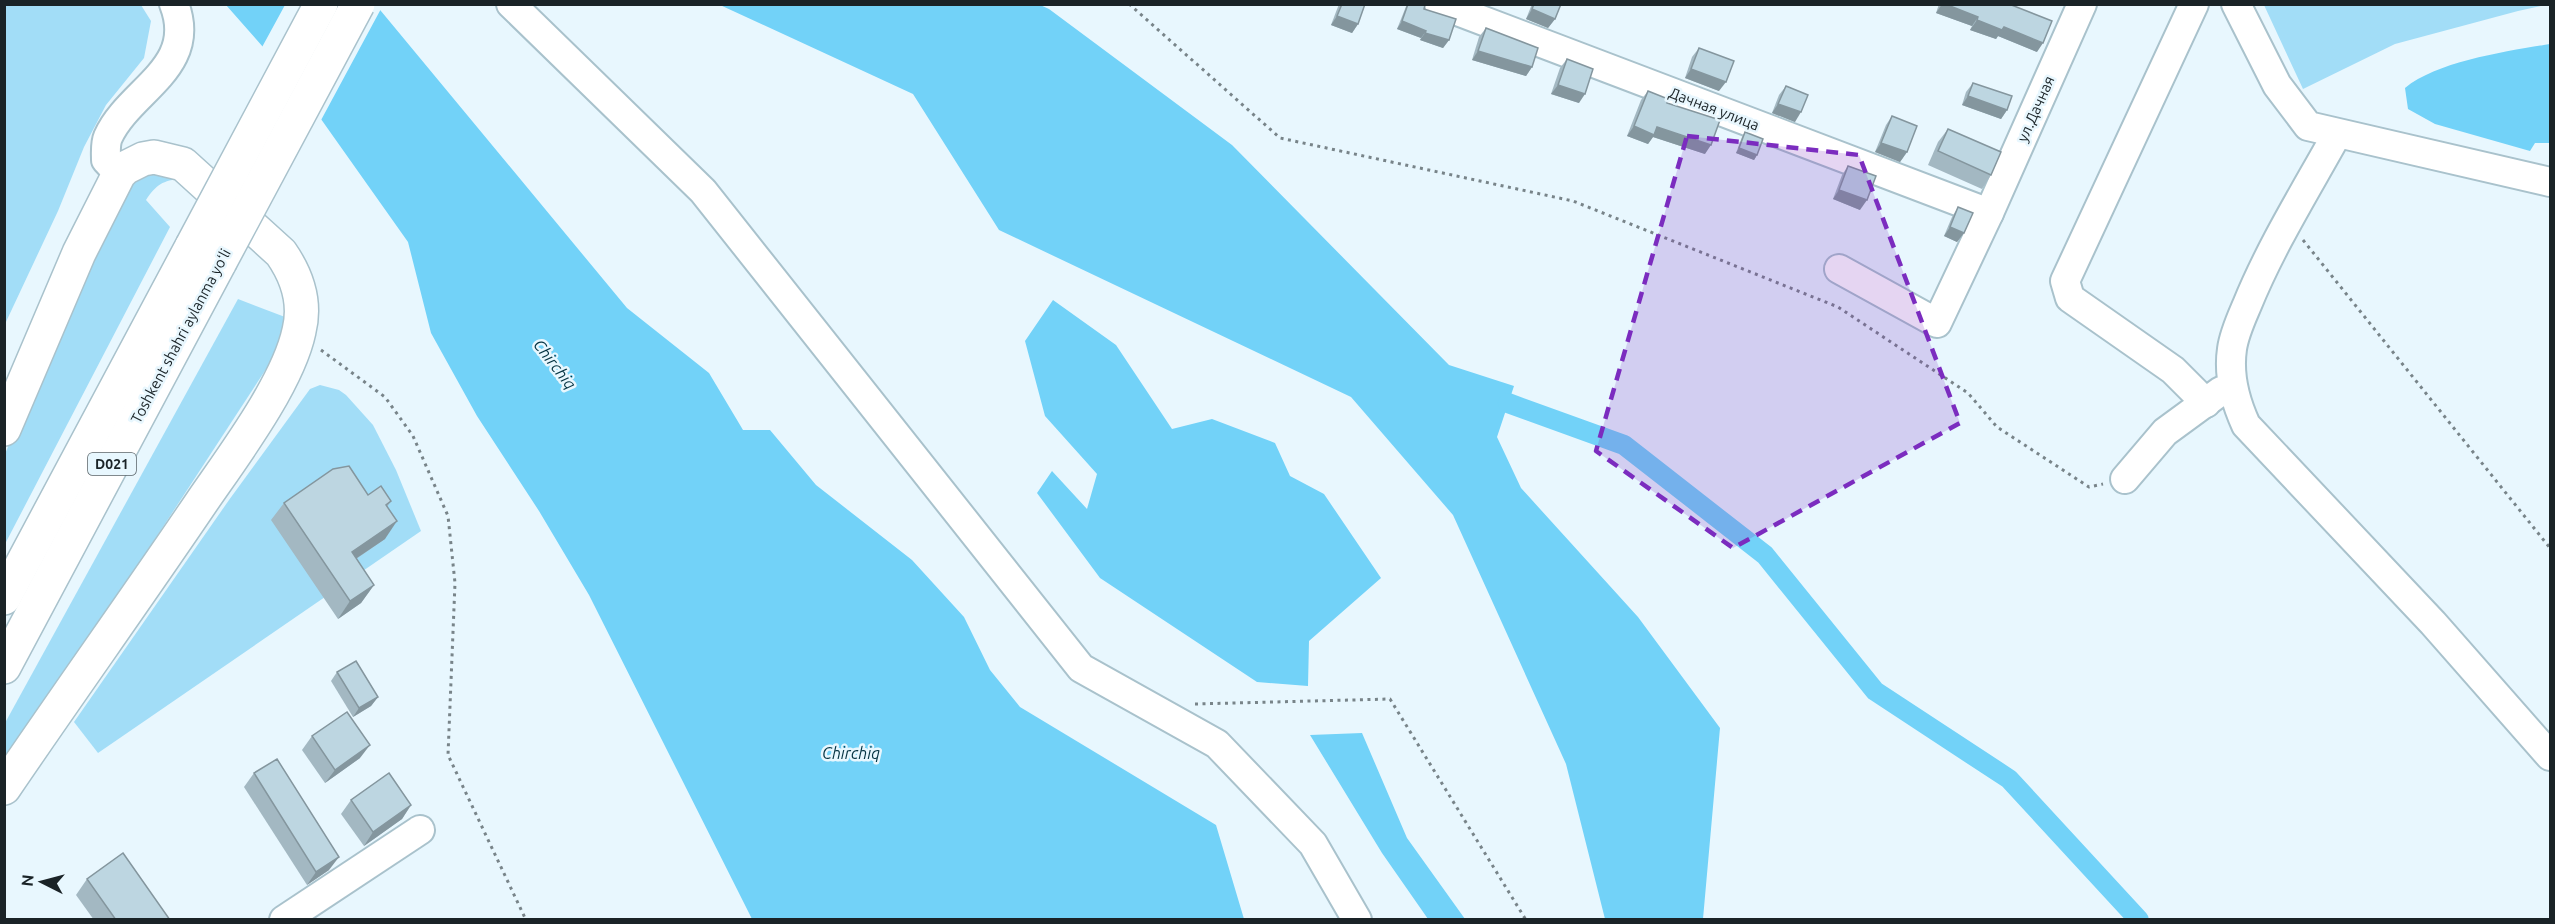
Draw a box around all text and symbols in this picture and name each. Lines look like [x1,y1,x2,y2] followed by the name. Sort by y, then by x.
[2013,73,2058,144] street label: ул.Дачная
[1667,84,1762,134] street label: Дачная улица
[127,246,234,426] street label: Toshkent shahri aylanma yoʻli
[530,336,580,393] water label: Chirchiq
[88,453,136,475] road number: D021
[822,744,880,762] water label: Chirchiq
[12,852,72,912] north arrow
[18,874,37,887] text: N

